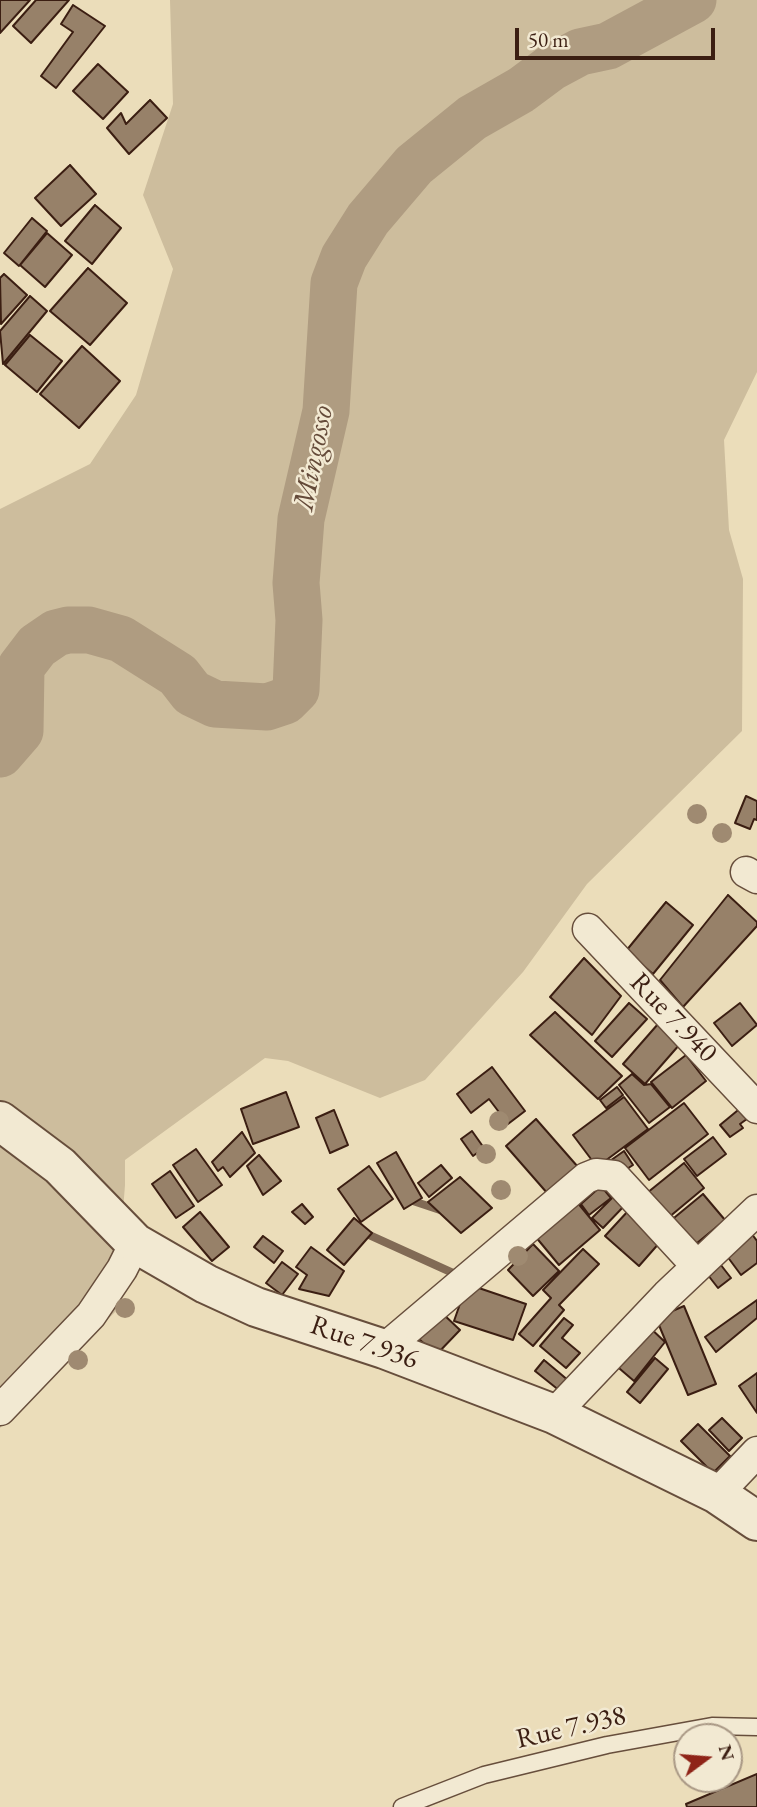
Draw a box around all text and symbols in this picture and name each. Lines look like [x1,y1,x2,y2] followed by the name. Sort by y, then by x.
[519,14,718,58] scale bar
[528,26,569,53] text: 50 m
[286,403,342,513] water label: Mingosso
[622,966,724,1070] street label: Rue 7.940
[306,1309,422,1377] street label: Rue 7.936
[513,1699,629,1757] street label: Rue 7.938
[673,1723,743,1793] north arrow
[713,1742,741,1763] text: N

